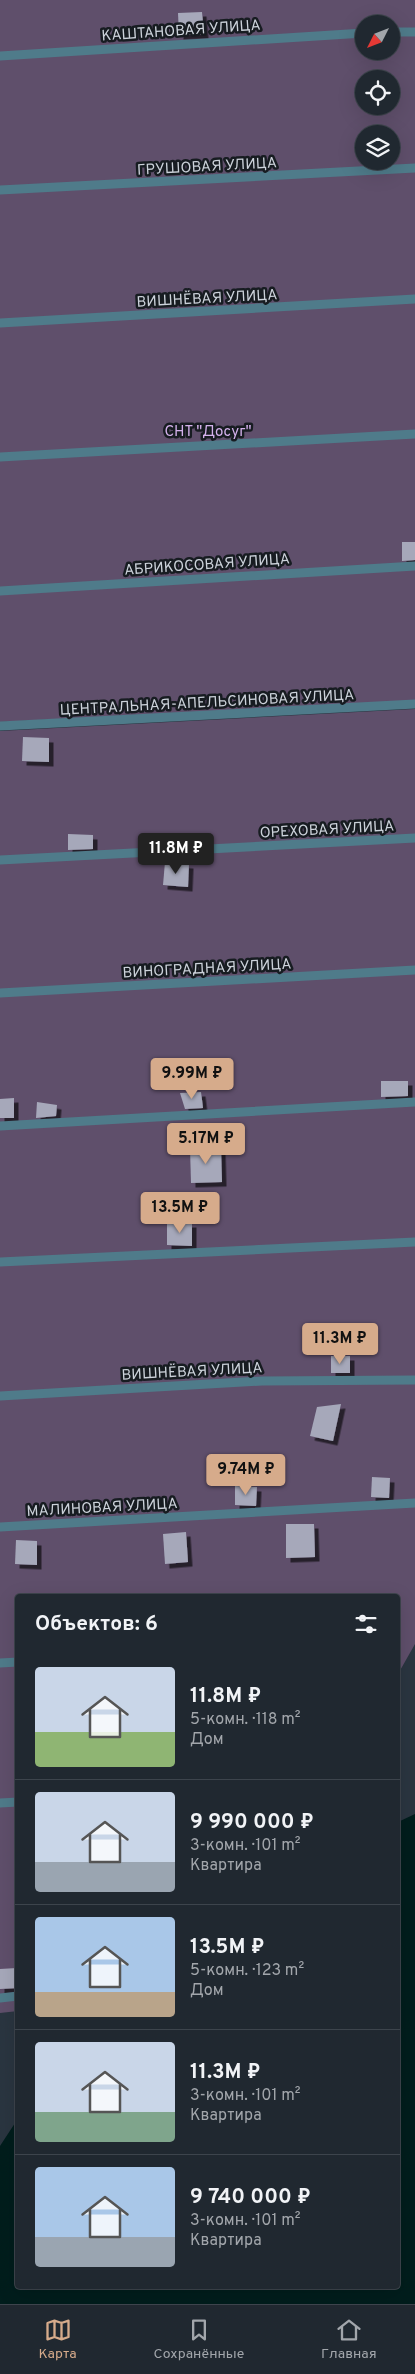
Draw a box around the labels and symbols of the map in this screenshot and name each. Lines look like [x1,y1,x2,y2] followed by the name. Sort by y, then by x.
[355,15,400,60] north arrow
[101,16,261,47] street label: КАШТАНОВАЯ УЛИЦА
[137,154,277,181] street label: ГРУШОВАЯ УЛИЦА
[136,285,278,313] street label: ВИШНЁВАЯ УЛИЦА
[164,423,252,442] park label: СНТ "Досуг"
[124,550,291,581] street label: АБРИКОСОВАЯ УЛИЦА
[59,686,355,721] street label: ЦЕНТРАЛЬНАЯ-АПЕЛЬСИНОВАЯ УЛИЦА
[259,817,395,844] street label: ОРЕХОВАЯ УЛИЦА
[130,832,222,875] pin: 11.8M ₽
[122,956,292,983] street label: ВИНОГРАДНАЯ УЛИЦА
[146,1058,238,1100] pin: 9.99M ₽
[160,1122,252,1165] pin: 5.17M ₽
[134,1192,226,1234] pin: 13.5M ₽
[294,1322,386,1365] pin: 11.3M ₽
[121,1358,263,1386] street label: ВИШНЁВАЯ УЛИЦА
[200,1454,292,1496] pin: 9.74M ₽
[26,1495,178,1522] street label: МАЛИНОВАЯ УЛИЦА

